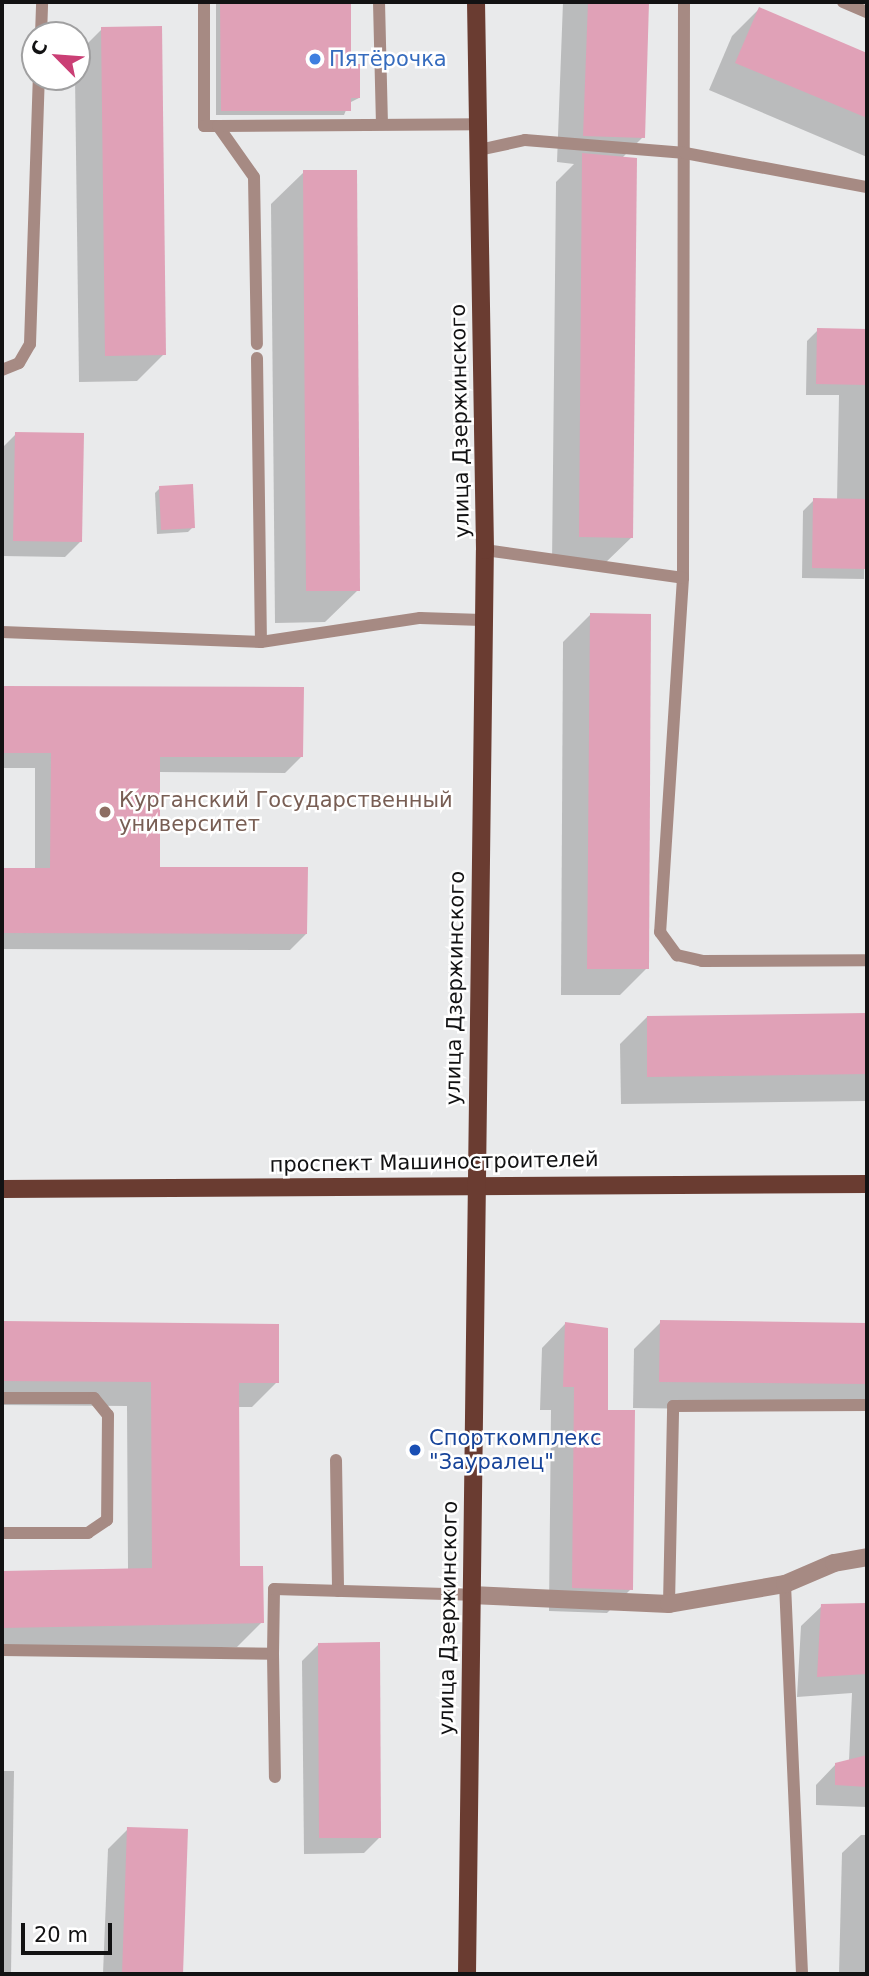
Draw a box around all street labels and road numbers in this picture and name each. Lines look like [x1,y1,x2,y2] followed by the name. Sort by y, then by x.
[445,304,475,538] street label: улица Дзержинского
[440,871,470,1105] street label: улица Дзержинского
[269,1147,599,1177] street label: проспект Машиностроителей
[433,1501,463,1735] street label: улица Дзержинского

